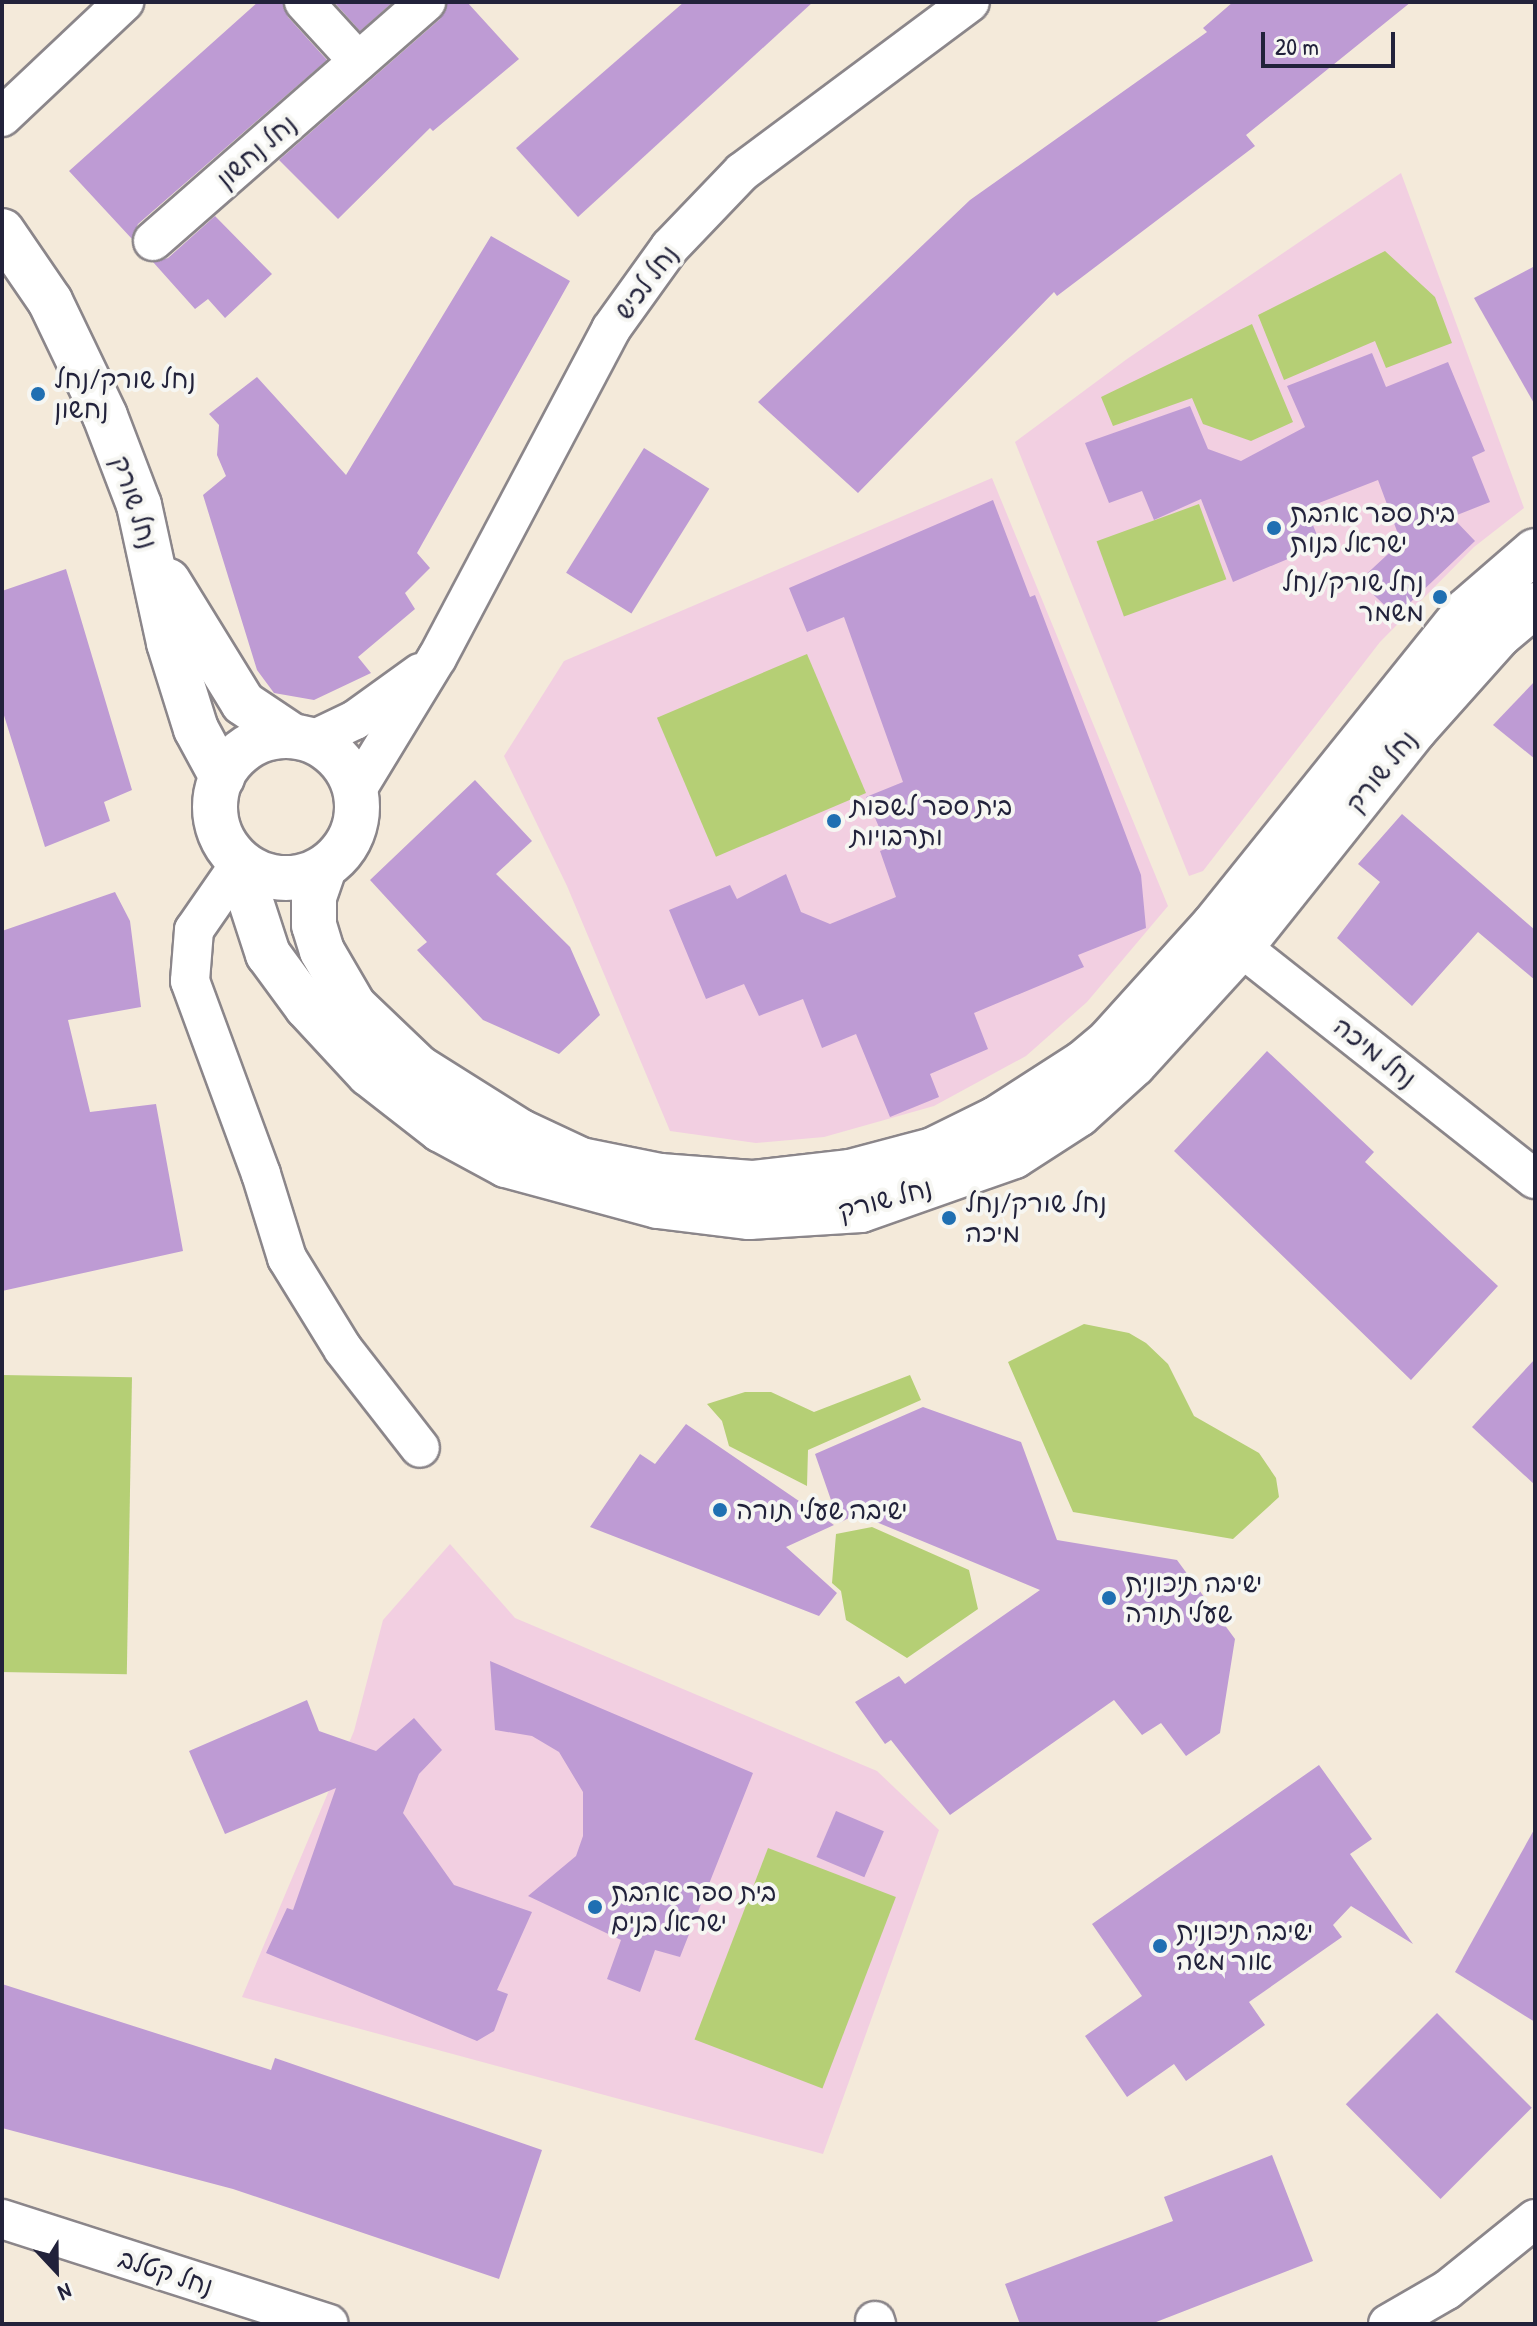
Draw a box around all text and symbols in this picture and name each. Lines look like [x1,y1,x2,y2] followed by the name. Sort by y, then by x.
[1265,16,1399,66] scale bar
[1275,30,1319,62] text: 20 m
[210,108,302,194] street label: נחל נחשון
[608,239,684,325] street label: נחל לכיש
[54,363,196,424] place label: נחל שורק/נחל נחשון
[29,385,47,403] marker: נחל שורק/נחל נחשון
[105,452,165,552] street label: נחל שורק
[1290,497,1455,558] place label: בית ספר אהבת ישראל בנות
[1265,519,1283,537] marker: בית ספר אהבת ישראל בנות
[1282,566,1424,628] place label: נחל שורק/נחל משמר
[1431,588,1449,606] marker: נחל שורק/נחל משמר
[1339,724,1423,818] street label: נחל שורק
[850,790,1012,852] place label: בית ספר לשפות ותרבויות
[825,812,843,830] marker: בית ספר לשפות ותרבויות
[1327,1010,1423,1094] street label: נחל מיכה
[835,1172,935,1226] street label: נחל שורק
[965,1187,1107,1248] place label: נחל שורק/נחל מיכה
[940,1209,958,1227] marker: נחל שורק/נחל מיכה
[736,1494,908,1526] place label: ישיבה שעלי תורה
[711,1501,729,1519] marker: ישיבה שעלי תורה
[1125,1567,1262,1628] place label: ישיבה תיכונית שעלי תורה
[1100,1589,1118,1607] marker: ישיבה תיכונית שעלי תורה
[611,1876,776,1938] place label: בית ספר אהבת ישראל בנים
[586,1898,604,1916] marker: בית ספר אהבת ישראל בנים
[1176,1915,1313,1976] place label: ישיבה תיכונית אור משה
[1151,1937,1169,1955] marker: ישיבה תיכונית אור משה
[16,2230,96,2310] north arrow
[115,2242,217,2302] street label: נחל קטלב
[54,2276,76,2308] text: N

